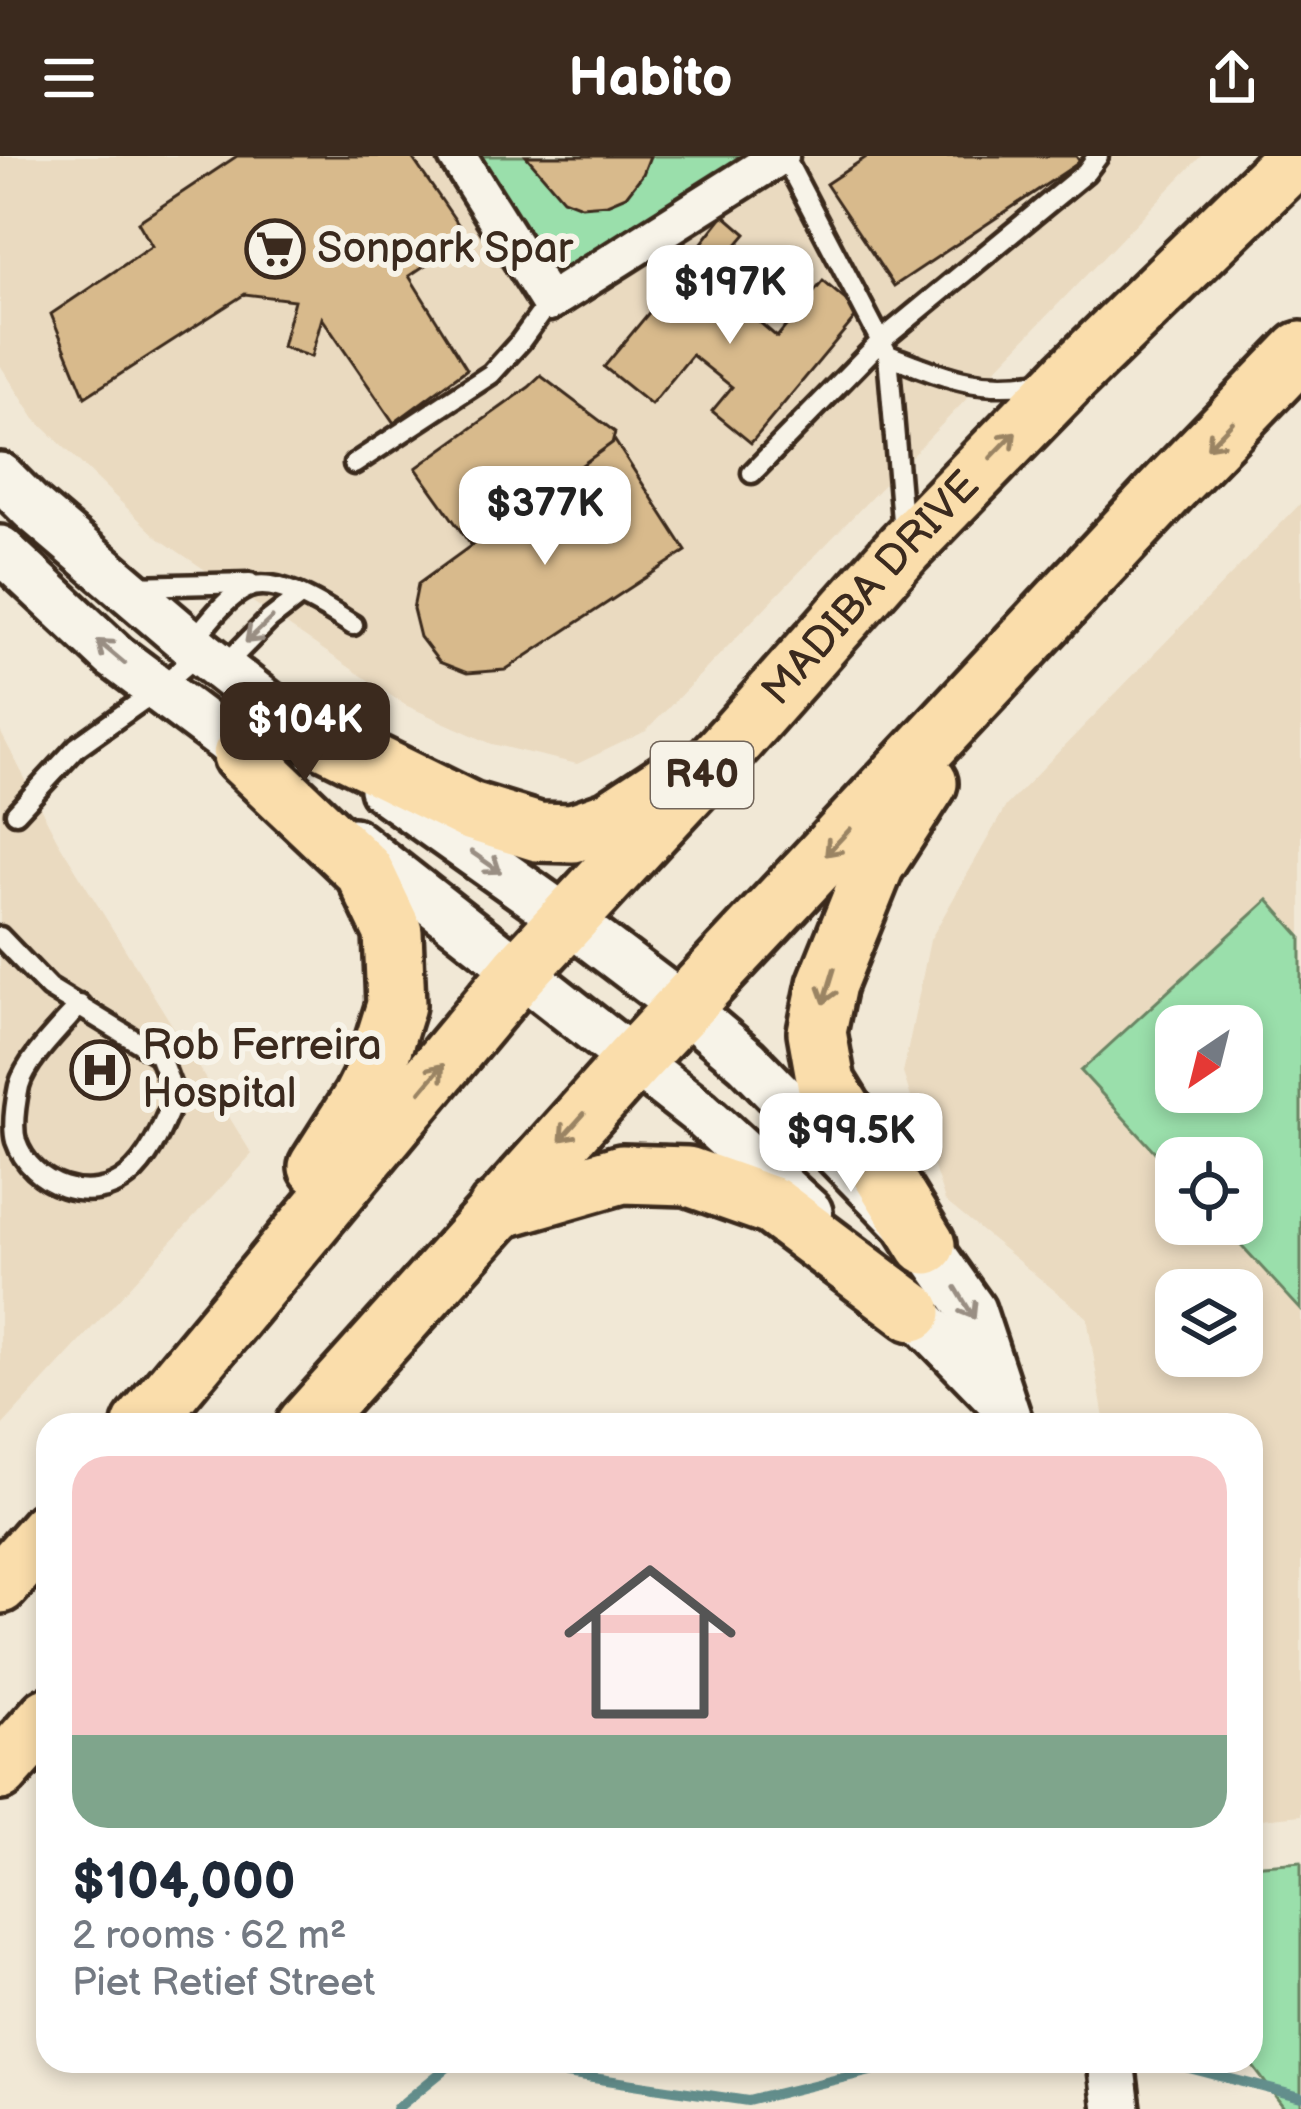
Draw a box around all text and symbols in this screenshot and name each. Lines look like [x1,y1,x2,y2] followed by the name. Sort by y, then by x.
[36,45,102,111] icon: menu
[1199,45,1265,111] icon: share
[569,46,732,111] text: Habito
[244,218,306,280] supermarket icon: Sonpark Spar
[317,224,574,275] place label: Sonpark Spar
[646,245,814,347] pin: $197K
[673,260,787,307] text: $197K
[1206,420,1234,449] one-way arrow
[988,431,1017,460] one-way arrow
[751,461,990,716] street label: MADIBA DRIVE
[461,466,629,568] pin: $377K
[486,481,604,528] text: $377K
[245,615,275,644] one-way arrow
[96,639,127,667] one-way arrow
[221,682,389,784] pin: $104K
[247,697,363,744] text: $104K
[651,742,753,808] road number: R40
[824,827,852,856] one-way arrow
[469,849,502,874] one-way arrow
[817,966,839,1004] one-way arrow
[1155,1005,1263,1113] north arrow
[1155,1005,1263,1377] map controls
[142,1021,382,1120] place label: Rob Ferreira Hospital
[69,1039,131,1101] hospital icon: Rob Ferreira Hospital
[419,1062,445,1094] one-way arrow
[753,1093,949,1195] pin: $99.5K
[786,1108,916,1155] text: $99.5K
[559,1112,586,1142] one-way arrow
[1155,1137,1263,1245] button: locate
[1155,1269,1263,1377] button: layers
[953,1285,977,1319] one-way arrow
[542,1534,758,1750] icon: home
[72,1852,296,1913] text: $104,000
[72,1913,347,1960] text: 2 rooms · 62 m²
[72,1960,375,2007] text: Piet Retief Street

